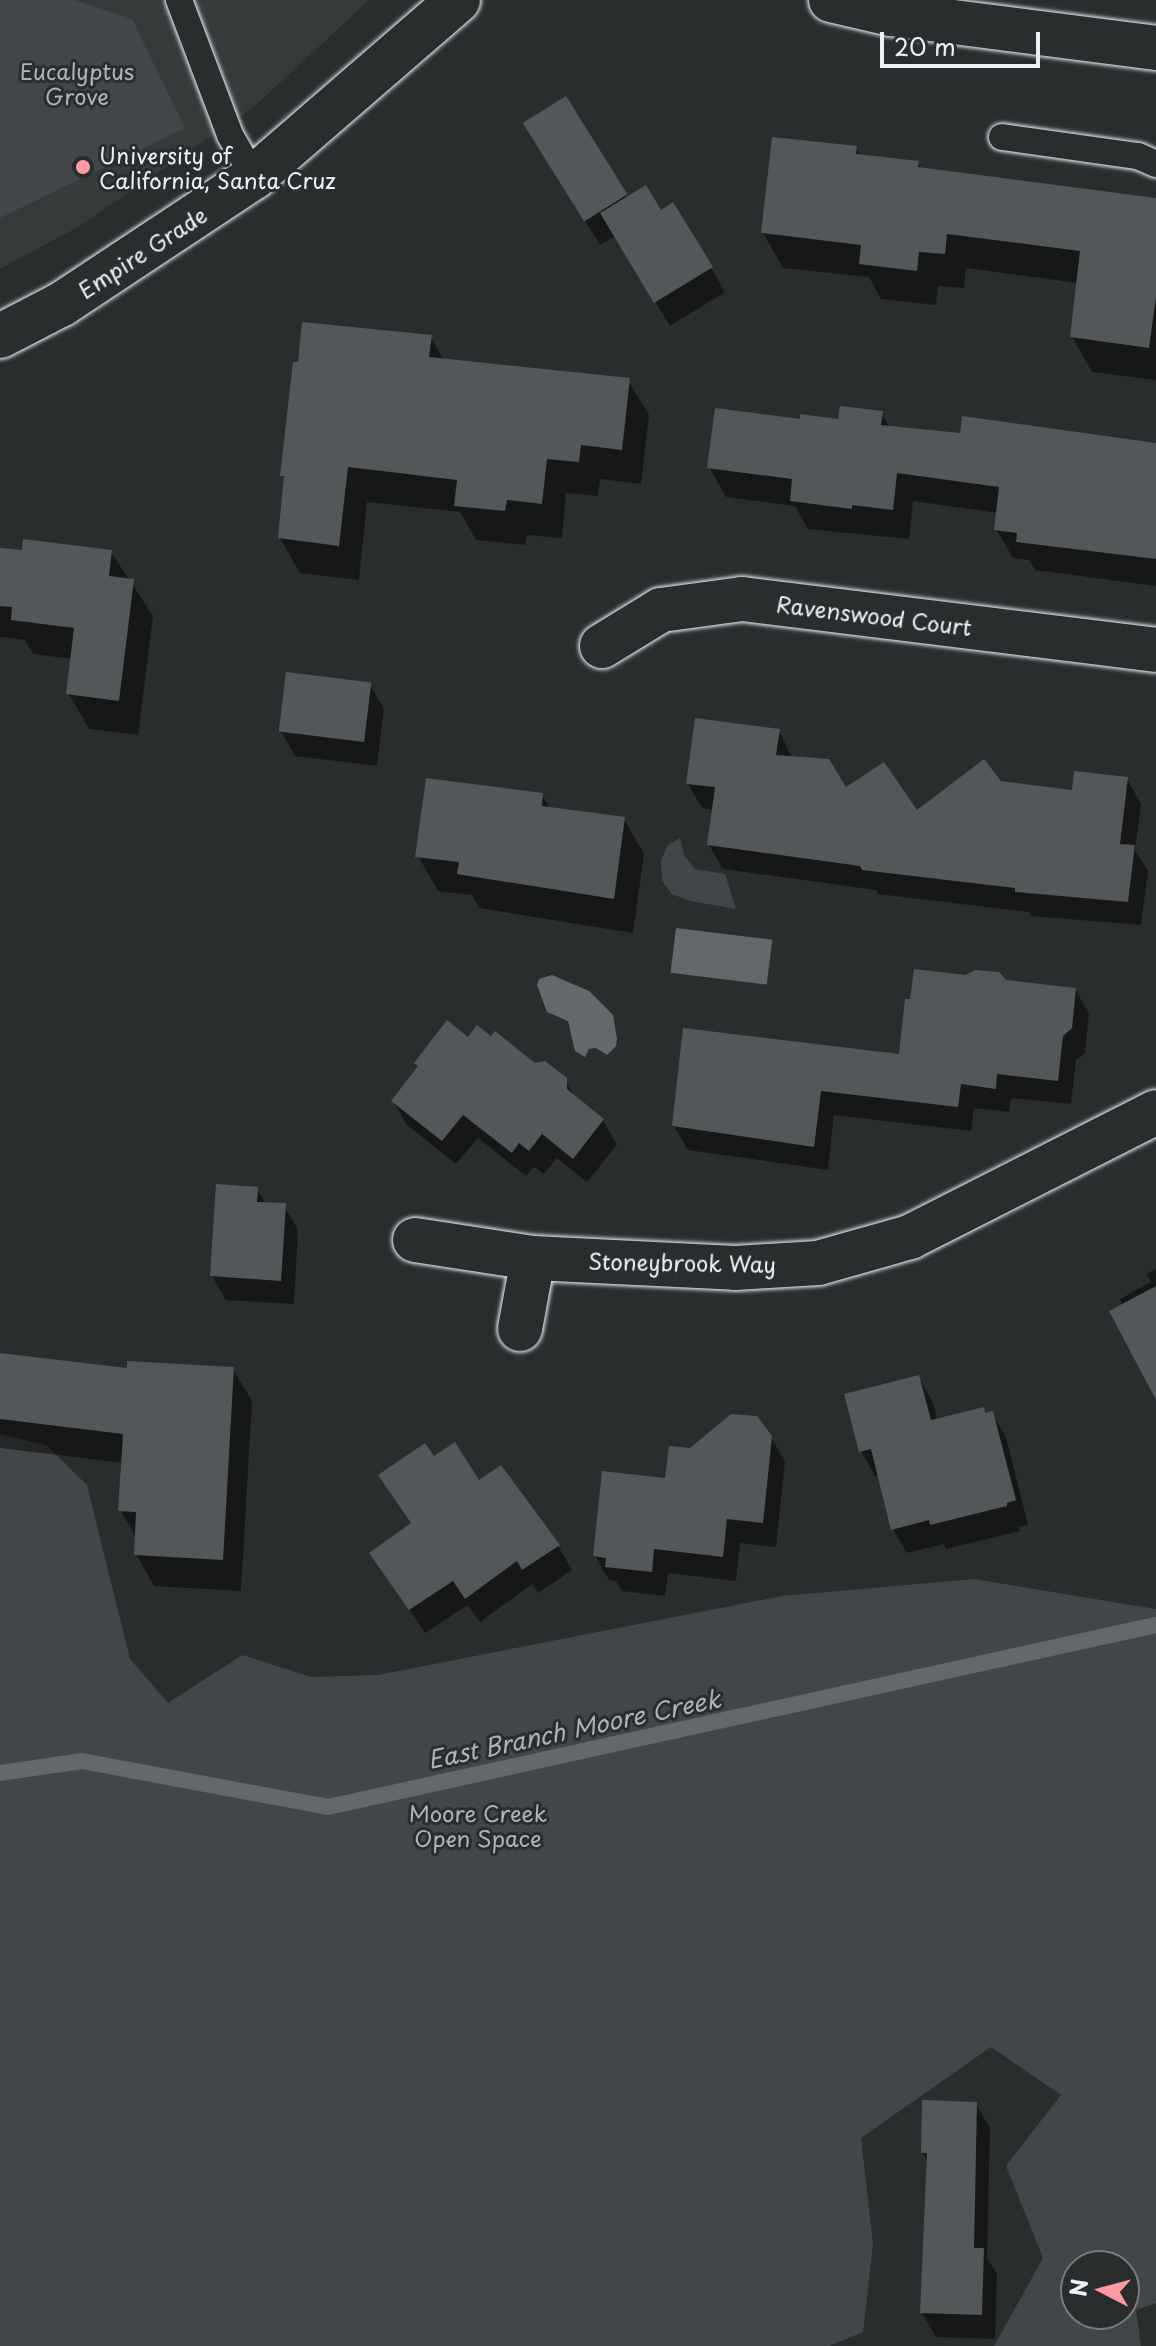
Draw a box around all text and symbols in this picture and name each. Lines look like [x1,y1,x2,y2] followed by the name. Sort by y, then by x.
[884,16,1044,66] scale bar
[894,28,956,64] text: 20 m
[20,57,134,108] park label: Eucalyptus Grove
[99,141,337,192] place label: University of California, Santa Cruz
[74,158,92,176] marker: University of California, Santa Cruz
[73,201,211,303] street label: Empire Grade
[775,590,973,640] street label: Ravenswood Court
[588,1247,776,1277] street label: Stoneybrook Way
[425,1684,723,1774] water label: East Branch Moore Creek
[409,1799,547,1850] park label: Moore Creek Open Space
[1060,2250,1140,2330] north arrow
[1060,2277,1095,2298] text: N

